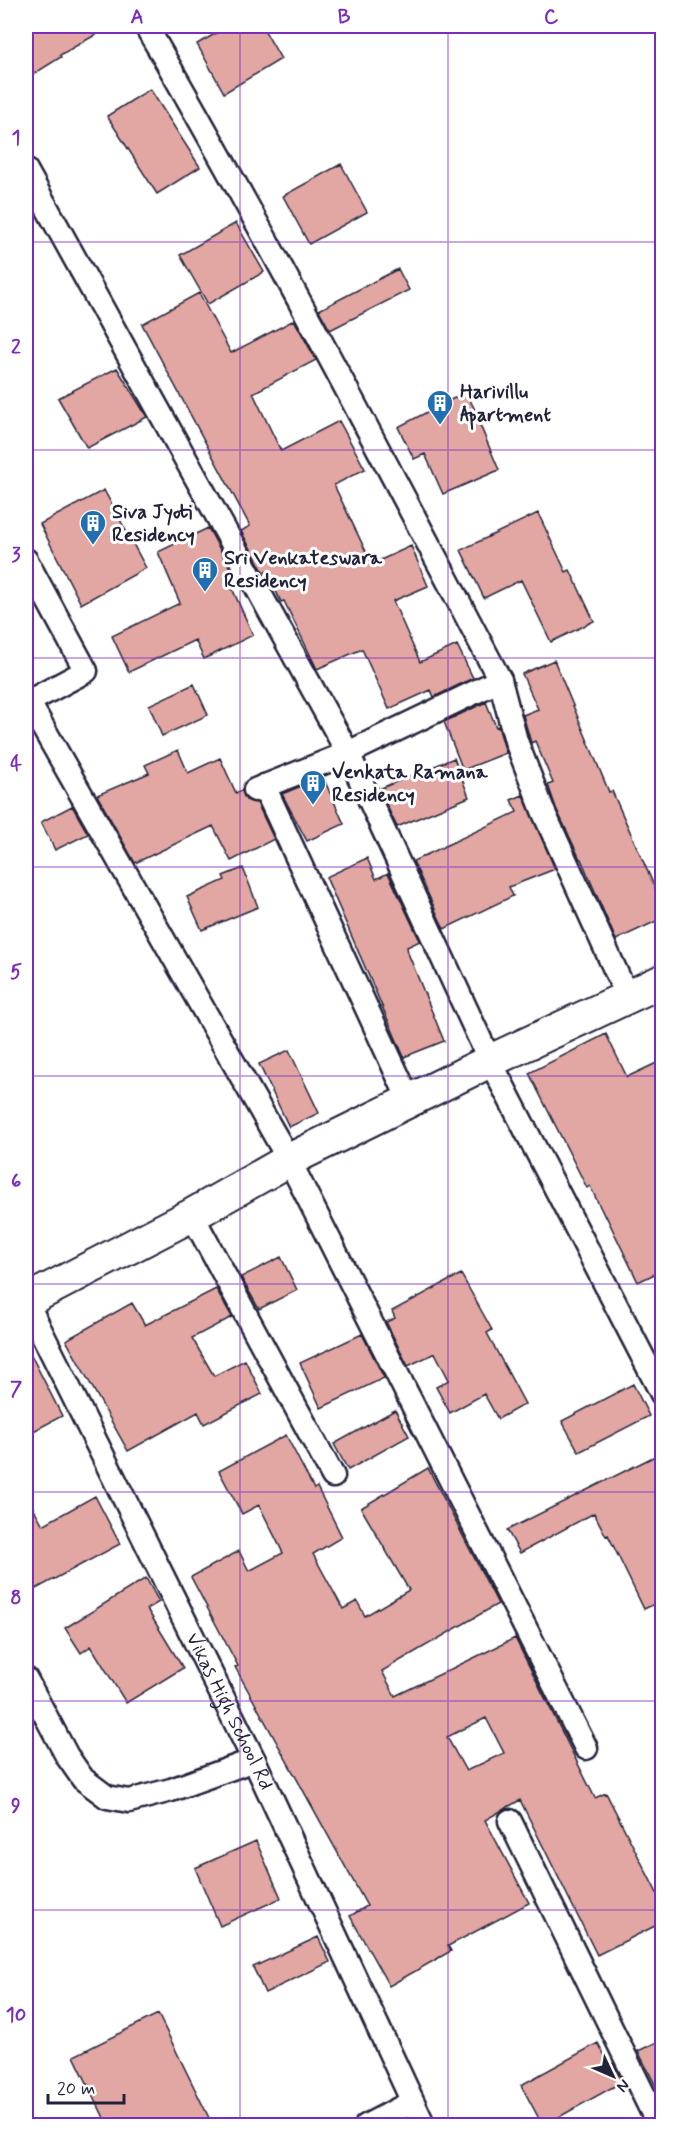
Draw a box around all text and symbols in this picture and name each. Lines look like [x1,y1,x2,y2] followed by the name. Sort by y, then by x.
[130,4,144,31] text: A
[338,4,351,31] text: B
[544,4,559,31] text: C
[12,125,20,152] text: 1
[11,334,21,361] text: 2
[460,379,551,430] place label: Harivillu Apartment
[425,388,455,426] building icon: Harivillu Apartment
[112,499,195,549] place label: Siva Jyoti Residency
[78,508,108,546] building icon: Siva Jyoti Residency
[11,542,21,569] text: 3
[224,545,383,595] place label: Sri Venkateswara Residency
[190,555,220,593] building icon: Sri Venkateswara Residency
[10,751,22,778] text: 4
[332,759,488,809] place label: Venkata Ramana Residency
[298,768,328,806] building icon: Venkata Ramana Residency
[10,959,22,986] text: 5
[11,1168,21,1195] text: 6
[10,1376,22,1403] text: 7
[10,1585,22,1612] text: 8
[179,1628,280,1794] street label: Vikas High School Rd
[11,1793,21,1820] text: 9
[6,2002,26,2029] text: 10
[583,2046,643,2106] north arrow
[48,2067,124,2105] scale bar
[611,2074,634,2097] text: N
[57,2077,95,2101] text: 20 m

